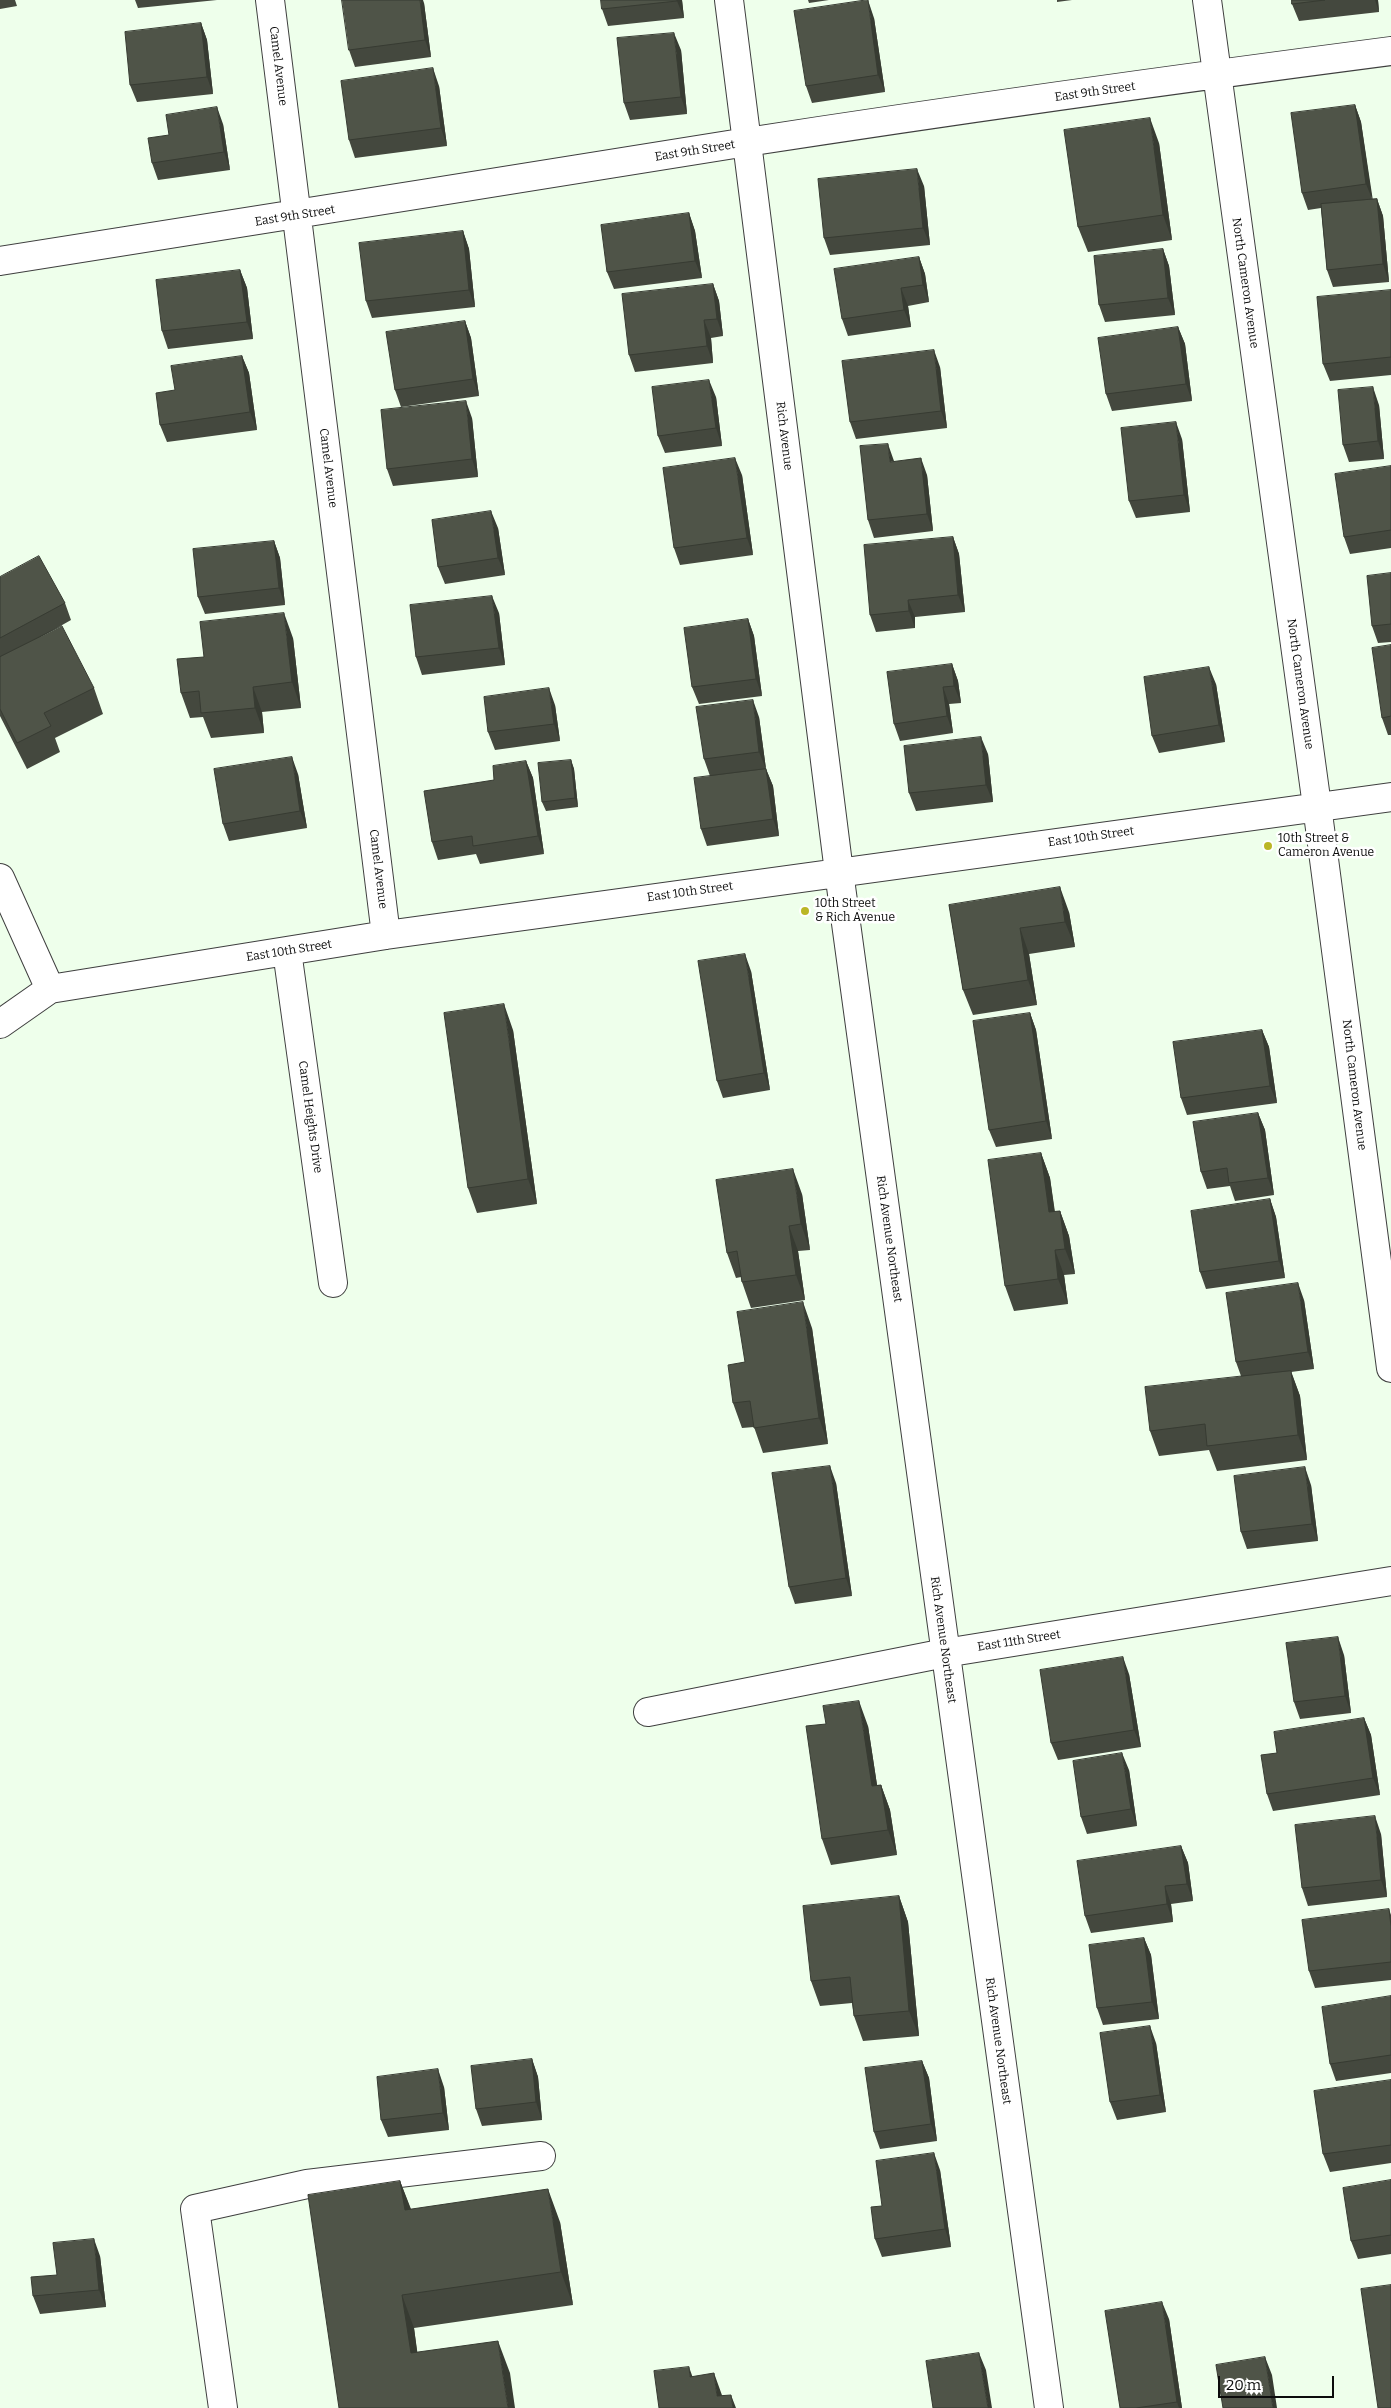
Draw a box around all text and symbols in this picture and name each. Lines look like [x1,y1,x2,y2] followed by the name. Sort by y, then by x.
[266,25,290,107] street label: Camel Avenue
[1054,79,1136,105] street label: East 9th Street
[654,138,736,164] street label: East 9th Street
[254,203,336,229] street label: East 9th Street
[1229,217,1261,349] street label: North Cameron Avenue
[773,401,795,471] street label: Rich Avenue
[316,427,340,509] street label: Camel Avenue
[1284,618,1316,750] street label: North Cameron Avenue
[1047,824,1135,850] street label: East 10th Street
[366,828,390,910] street label: Camel Avenue
[1278,832,1374,860] place label: 10th Street & Cameron Avenue
[1262,840,1274,852] marker: 10th Street & Cameron Avenue
[646,879,734,905] street label: East 10th Street
[815,897,895,925] place label: 10th Street & Rich Avenue
[799,905,811,917] marker: 10th Street & Rich Avenue
[245,937,333,965] street label: East 10th Street
[1339,1019,1369,1151] street label: North Cameron Avenue
[295,1060,325,1174] street label: Camel Heights Drive
[873,1175,905,1303] street label: Rich Avenue Northeast
[927,1576,959,1704] street label: Rich Avenue Northeast
[976,1627,1062,1655] street label: East 11th Street
[982,1977,1014,2105] street label: Rich Avenue Northeast
[1221,2366,1337,2398] scale bar
[1226,2376,1261,2394] text: 20 m

